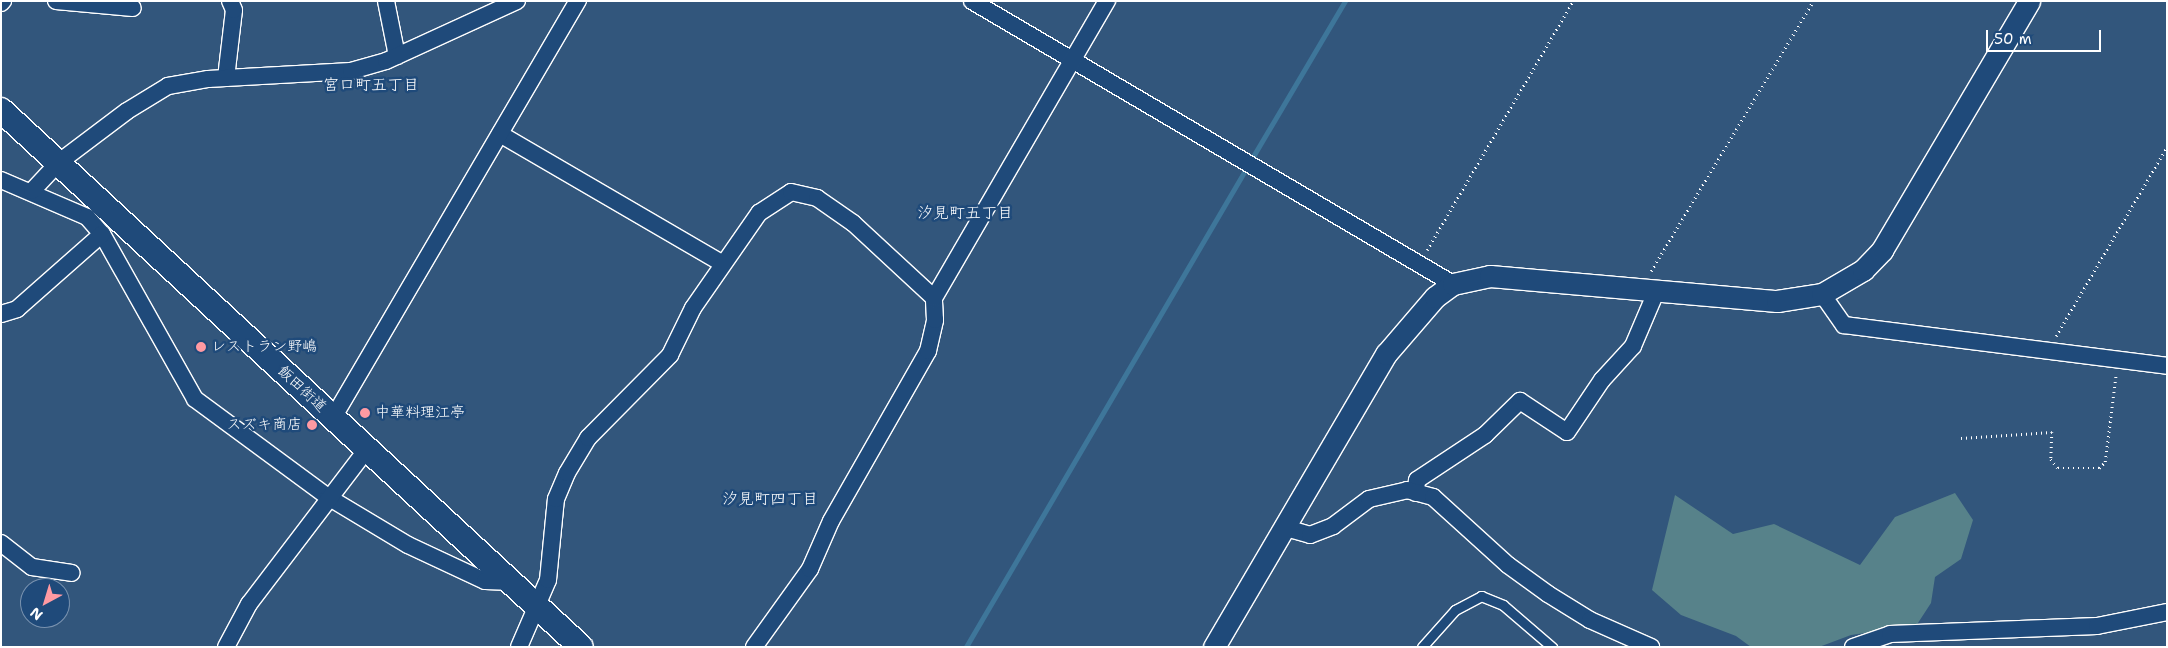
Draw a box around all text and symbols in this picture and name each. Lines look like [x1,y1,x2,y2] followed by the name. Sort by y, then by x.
[1988,20,2103,52] scale bar
[1994,29,2032,49] text: 50 m
[323,75,419,95] district label: 宮口町五丁目
[917,203,1013,223] district label: 汐見町五丁目
[211,338,316,356] place label: レストラン野嶋
[195,341,207,353] marker: レストラン野嶋
[274,362,330,416] street label: 飯田街道
[375,404,465,422] place label: 中華料理江亭
[359,407,371,419] marker: 中華料理江亭
[227,416,302,434] place label: スズキ商店
[306,419,318,431] marker: スズキ商店
[722,489,818,509] district label: 汐見町四丁目
[20,578,70,628] north arrow
[26,603,46,624] text: N

